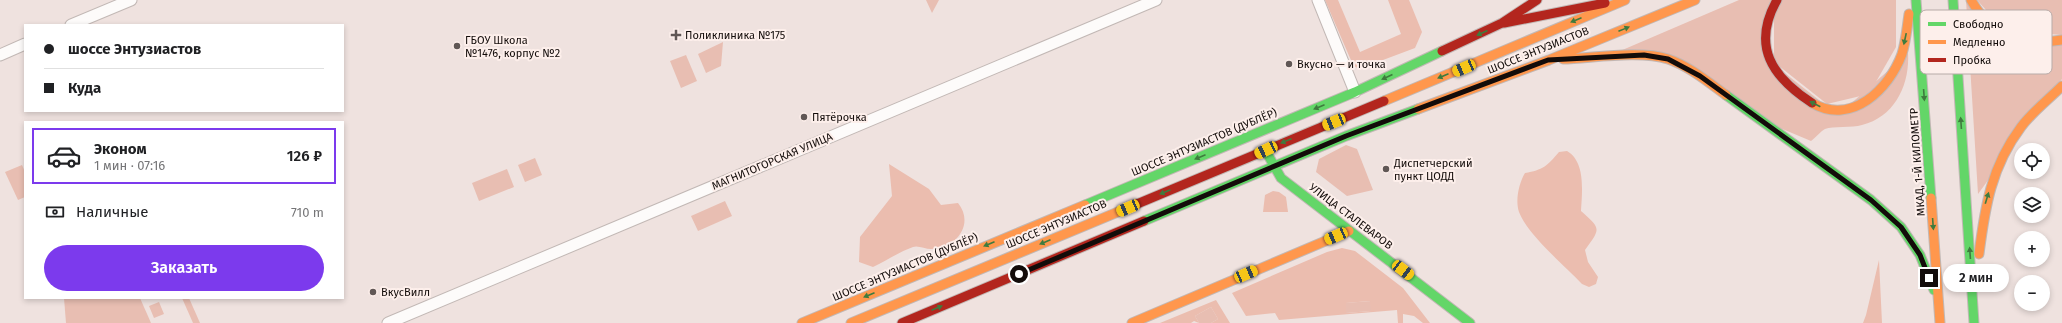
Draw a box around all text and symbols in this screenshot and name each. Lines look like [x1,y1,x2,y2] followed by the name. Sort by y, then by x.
[1920,10,2052,74] legend
[1569,18,1581,24] one-way arrow
[1953,18,2003,31] text: Свободно
[1485,24,1591,77] street label: ШОССЕ ЭНТУЗИАСТОВ
[1618,26,1630,32] one-way arrow
[670,29,682,41] marker: Поликлиника №175
[685,29,786,42] place label: Поликлиника №175
[1476,30,1487,36] one-way arrow
[1902,32,1908,45] one-way arrow
[465,34,560,60] place label: ГБОУ Школа №1476, корпус №2
[1953,36,2005,49] text: Медленно
[68,40,201,58] text: шоссе Энтузиастов
[452,41,462,51] marker: ГБОУ Школа №1476, корпус №2
[1953,54,1991,67] text: Пробка
[1297,58,1386,71] place label: Вкусно — и точка
[1451,58,1477,78] car
[1284,59,1294,69] marker: Вкусно — и точка
[1437,73,1449,79] one-way arrow
[1382,74,1393,80] one-way arrow
[68,79,101,97] text: Куда
[1920,89,1927,101] one-way arrow
[1810,101,1821,107] one-way arrow
[1313,104,1325,110] one-way arrow
[1129,105,1279,179] street label: ШОССЕ ЭНТУЗИАСТОВ (ДУБЛЁР)
[1907,107,1928,217] street label: МКАД, 1-Й КИЛОМЕТР
[812,111,867,124] place label: Пятёрочка
[799,112,809,122] marker: Пятёрочка
[1321,112,1347,132] car
[1958,117,1965,129] one-way arrow
[710,130,835,193] street label: МАГНИТОГОРСКАЯ УЛИЦА
[46,138,82,174] icon: car
[1253,139,1279,161] car
[1280,139,1292,145] one-way arrow
[94,140,147,158] text: Эконом
[2014,143,2050,311] map controls
[2014,143,2050,179] button: locate
[287,147,322,165] text: 126 ₽
[1193,154,1205,160] one-way arrow
[1393,157,1473,183] place label: Диспетчерский пункт ЦОДД
[94,158,165,173] text: 1 мин · 07:16
[1381,164,1391,174] marker: Диспетчерский пункт ЦОДД
[1306,181,1395,252] street label: УЛИЦА СТАЛЕВАРОВ
[2014,187,2050,223] button: layers
[1160,189,1171,195] one-way arrow
[1984,192,1990,204] one-way arrow
[1004,197,1109,252] street label: ШОССЕ ЭНТУЗИАСТОВ
[1115,198,1141,218] car
[44,201,66,223] icon: cash
[76,203,148,221] text: Наличные
[291,205,324,220] text: 710 m
[1930,218,1937,230] one-way arrow
[1323,226,1349,246] car
[830,230,980,304] street label: ШОССЕ ЭНТУЗИАСТОВ (ДУБЛЁР)
[2014,231,2050,267] button: +
[1040,239,1051,245] one-way arrow
[983,241,995,248] one-way arrow
[44,245,324,291] button: Заказать
[1966,247,1973,259] one-way arrow
[1390,258,1416,282] car
[1233,264,1259,284] car
[1943,264,2009,292] callout: 2 мин
[1010,265,1028,283] route start
[1920,269,1938,287] route end
[1959,270,1993,285] text: 2 мин
[2014,275,2050,311] button: −
[381,286,430,299] place label: ВкусВилл
[368,287,378,297] marker: ВкусВилл
[863,292,875,298] one-way arrow
[932,305,943,311] one-way arrow

